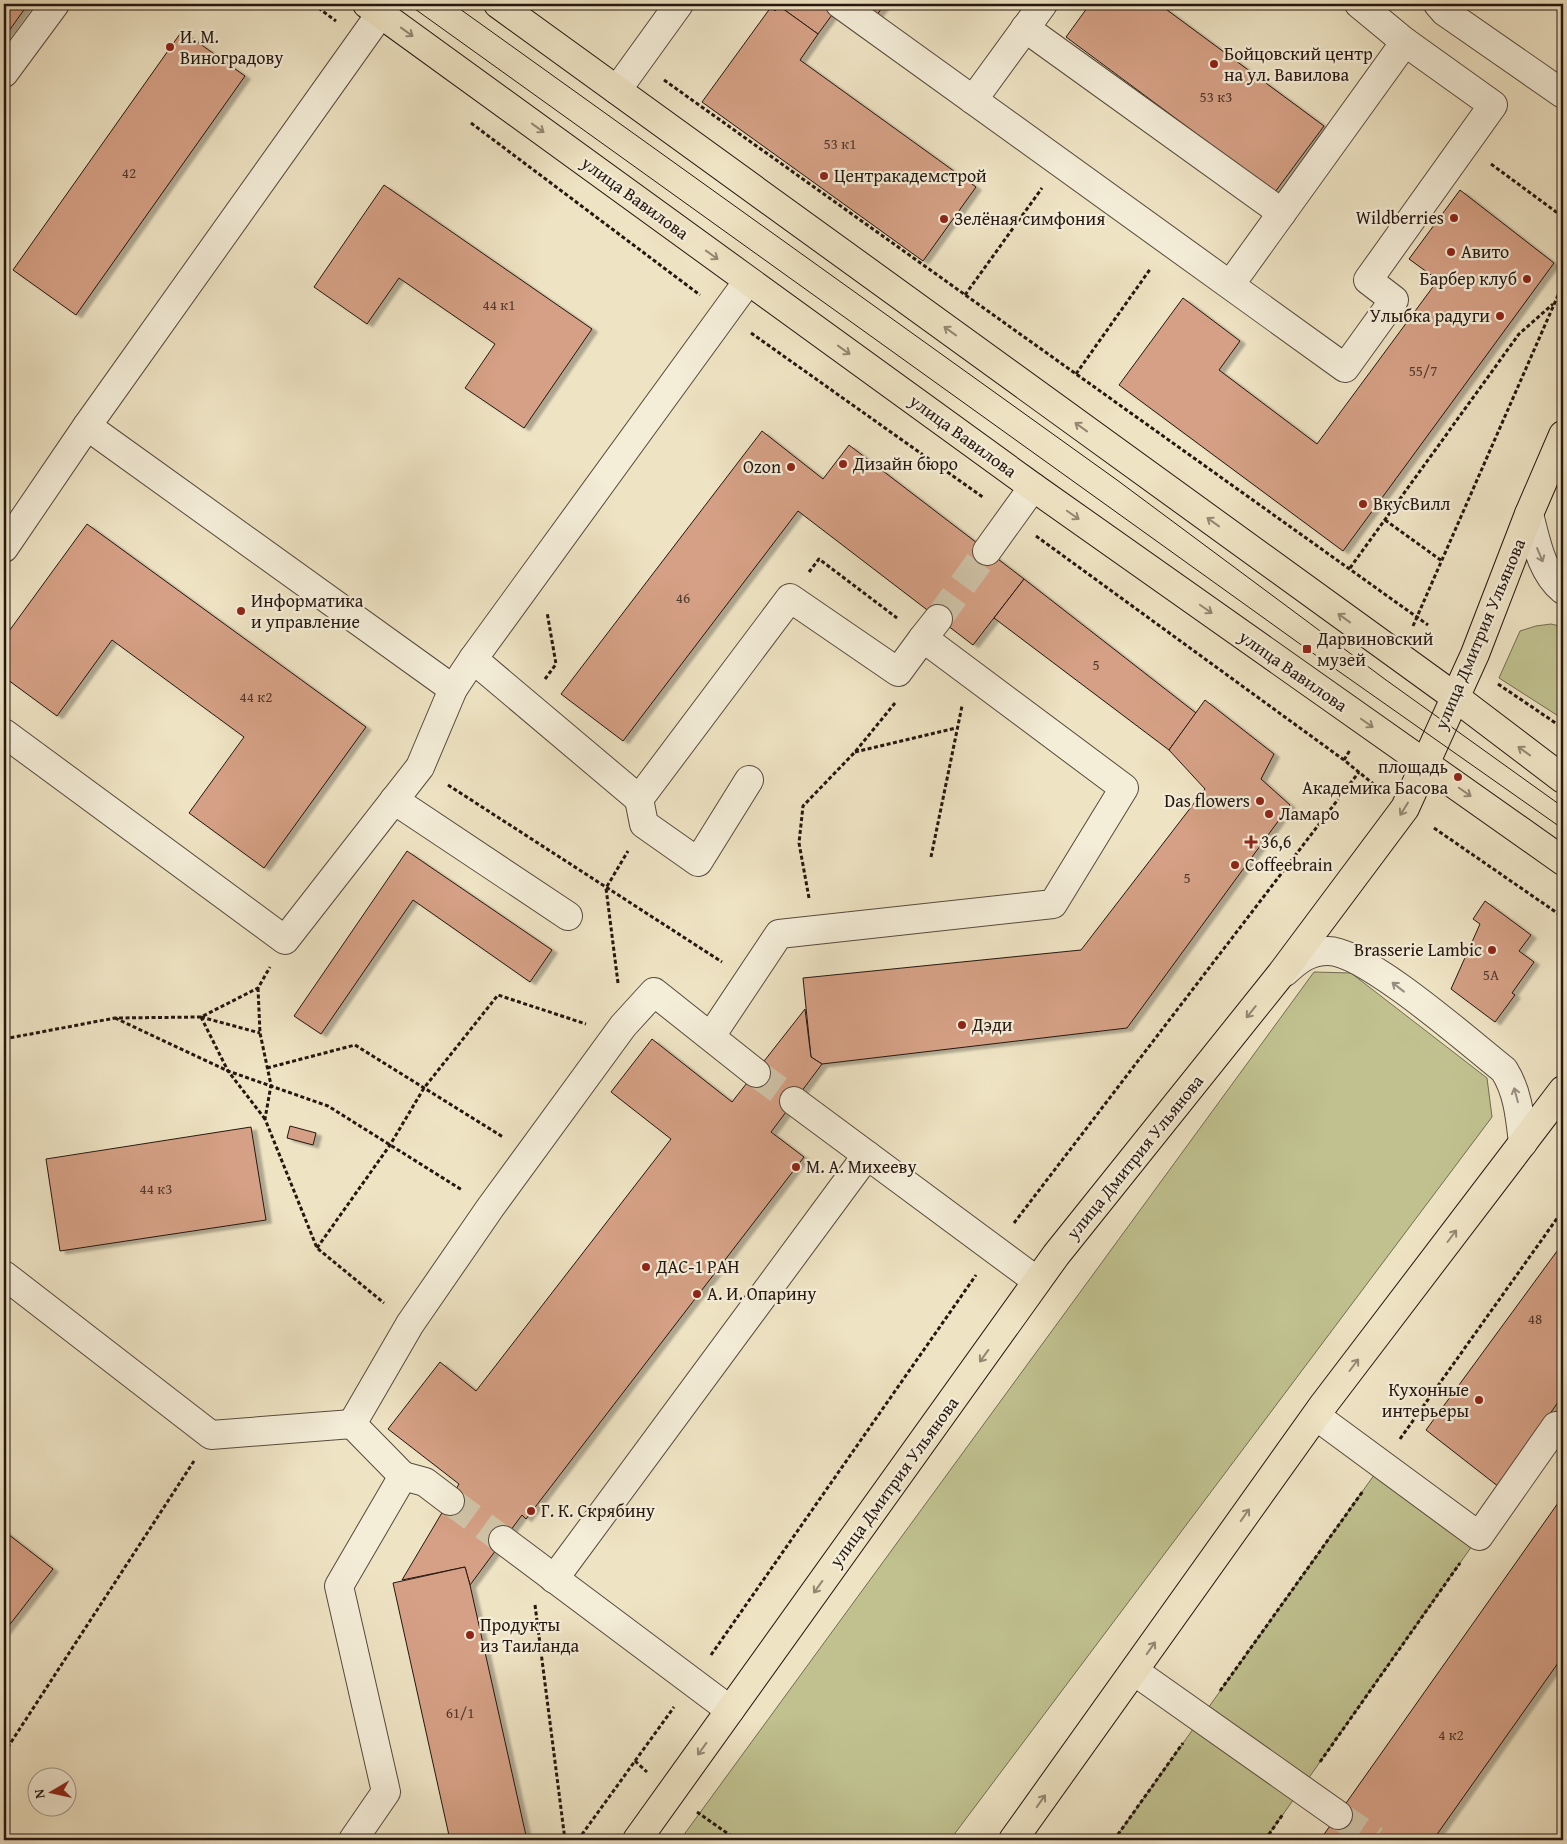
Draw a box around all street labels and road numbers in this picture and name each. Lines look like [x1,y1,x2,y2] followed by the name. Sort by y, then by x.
[575,149,695,246] street label: улица Вавилова
[903,387,1023,484] street label: улица Вавилова
[1427,534,1532,734] street label: улица Дмитрия Ульянова
[1233,622,1353,718] street label: улица Вавилова
[1059,1068,1210,1246] street label: улица Дмитрия Ульянова
[822,1390,965,1573] street label: улица Дмитрия Ульянова

